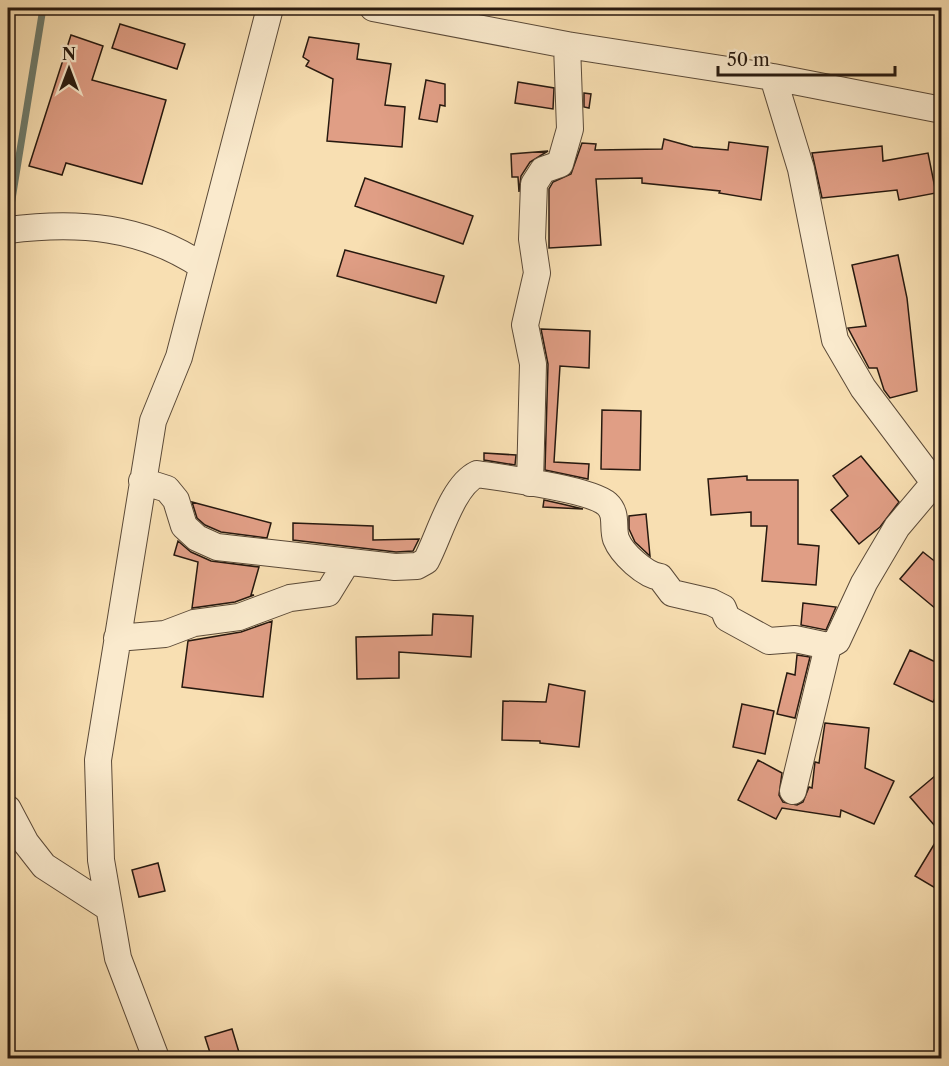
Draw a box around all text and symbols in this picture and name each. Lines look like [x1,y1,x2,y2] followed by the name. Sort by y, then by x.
[39,39,99,99] north arrow
[718,39,895,77] scale bar
[62,44,76,64] text: N
[727,49,770,71] text: 50 m

